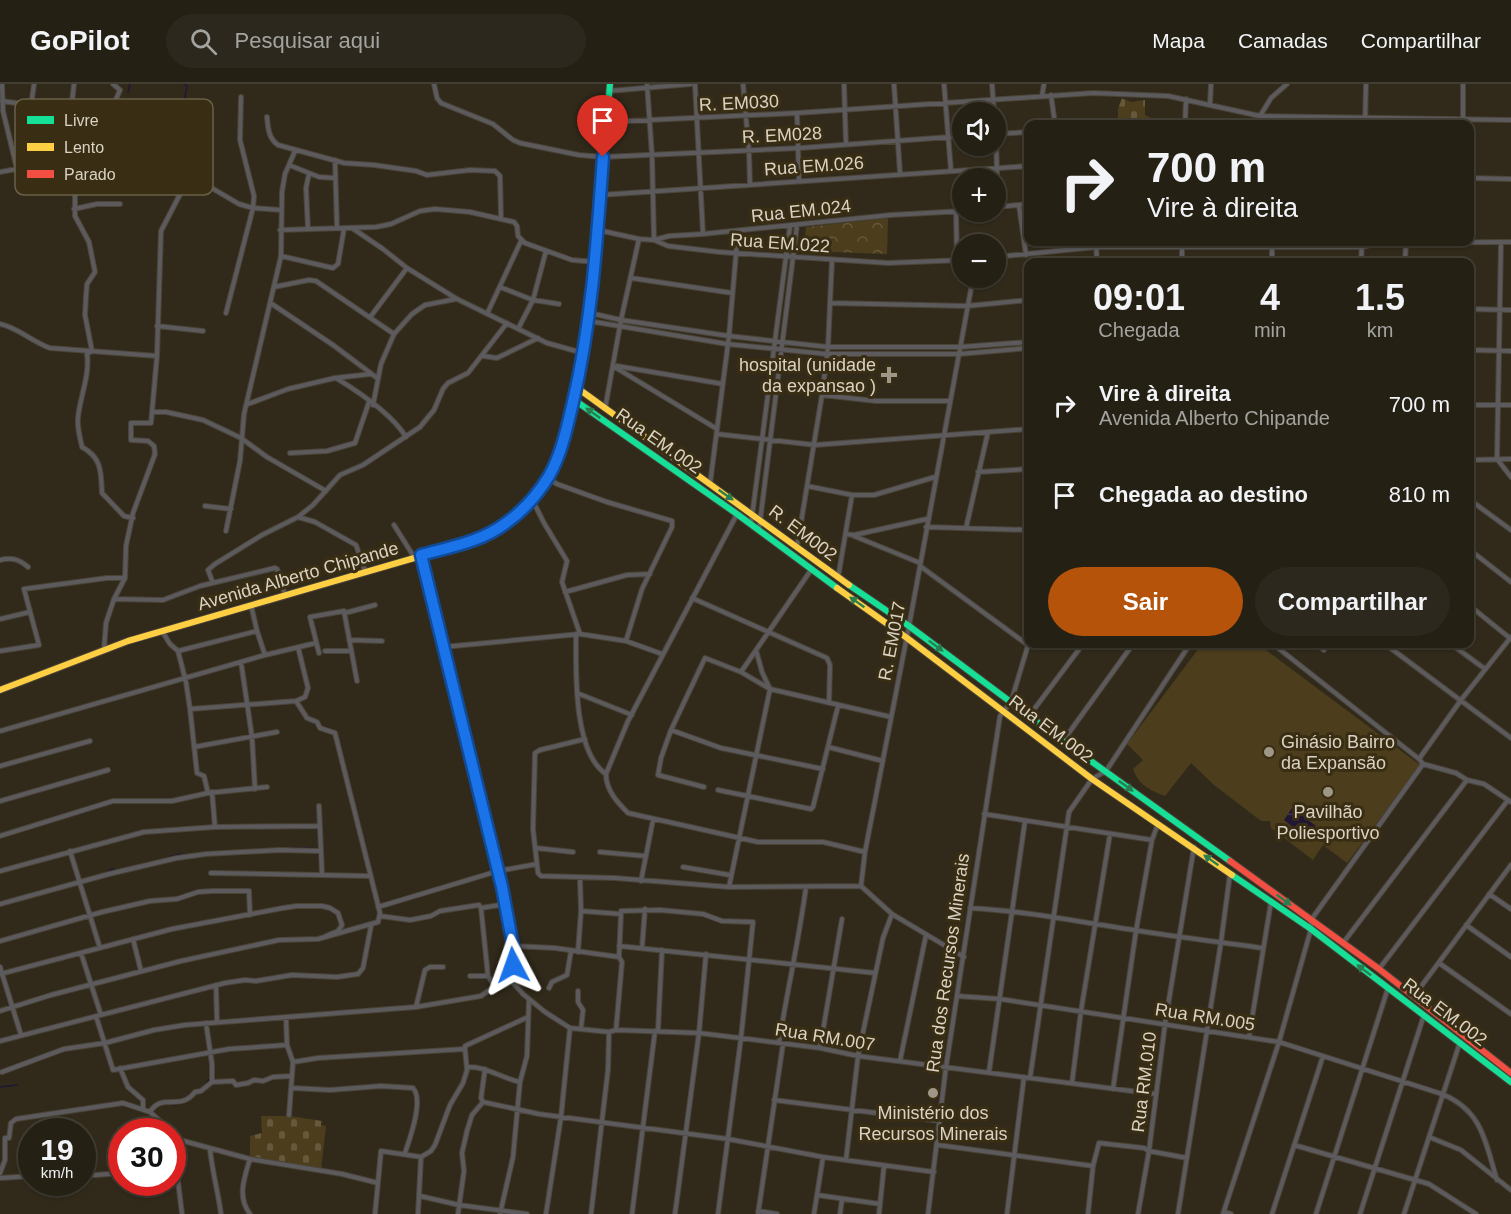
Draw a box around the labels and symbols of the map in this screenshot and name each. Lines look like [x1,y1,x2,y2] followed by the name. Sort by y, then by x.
[699,91,779,115] street label: R. EM030
[577,95,628,157] pin
[15,99,213,195] legend
[64,112,99,129] text: Livre
[742,123,822,147] street label: R. EM028
[64,139,104,156] text: Lento
[763,153,865,179] street label: Rua EM.026
[64,166,116,183] text: Parado
[750,196,852,226] street label: Rua EM.024
[729,230,831,256] street label: Rua EM.022
[739,355,876,396] place label: hospital (unidade da expansao )
[880,366,898,384] marker: hospital (unidade da expansao )
[612,404,706,478] street label: Rua EM.002
[586,407,602,419] one-way arrow
[718,489,734,501] one-way arrow
[765,501,841,565] street label: R. EM002
[195,538,401,614] street label: Avenida Alberto Chipande
[849,596,865,608] one-way arrow
[875,600,909,682] street label: R. EM017
[928,639,943,651] one-way arrow
[1005,691,1097,767] street label: Rua EM.002
[1281,732,1395,773] place label: Ginásio Bairro da Expansão
[1262,745,1276,759] marker: Ginásio Bairro da Expansão
[1118,780,1134,792] one-way arrow
[1321,785,1335,799] marker: Pavilhão Poliesportivo
[1276,802,1380,843] place label: Pavilhão Poliesportivo
[923,852,973,1074] street label: Rua dos Recursos Minerais
[1204,854,1220,866] one-way arrow
[1276,894,1292,906] one-way arrow
[481,933,545,997] position arrow
[1357,964,1372,976] one-way arrow
[1399,974,1491,1050] street label: Rua EM.002
[1154,999,1256,1035] street label: Rua RM.005
[774,1019,876,1055] street label: Rua RM.007
[1128,1031,1160,1133] street label: Rua RM.010
[926,1086,940,1100] marker: Ministério dos Recursos Minerais
[858,1103,1008,1144] place label: Ministério dos Recursos Minerais
[108,1118,186,1196] speed limit sign: 30

